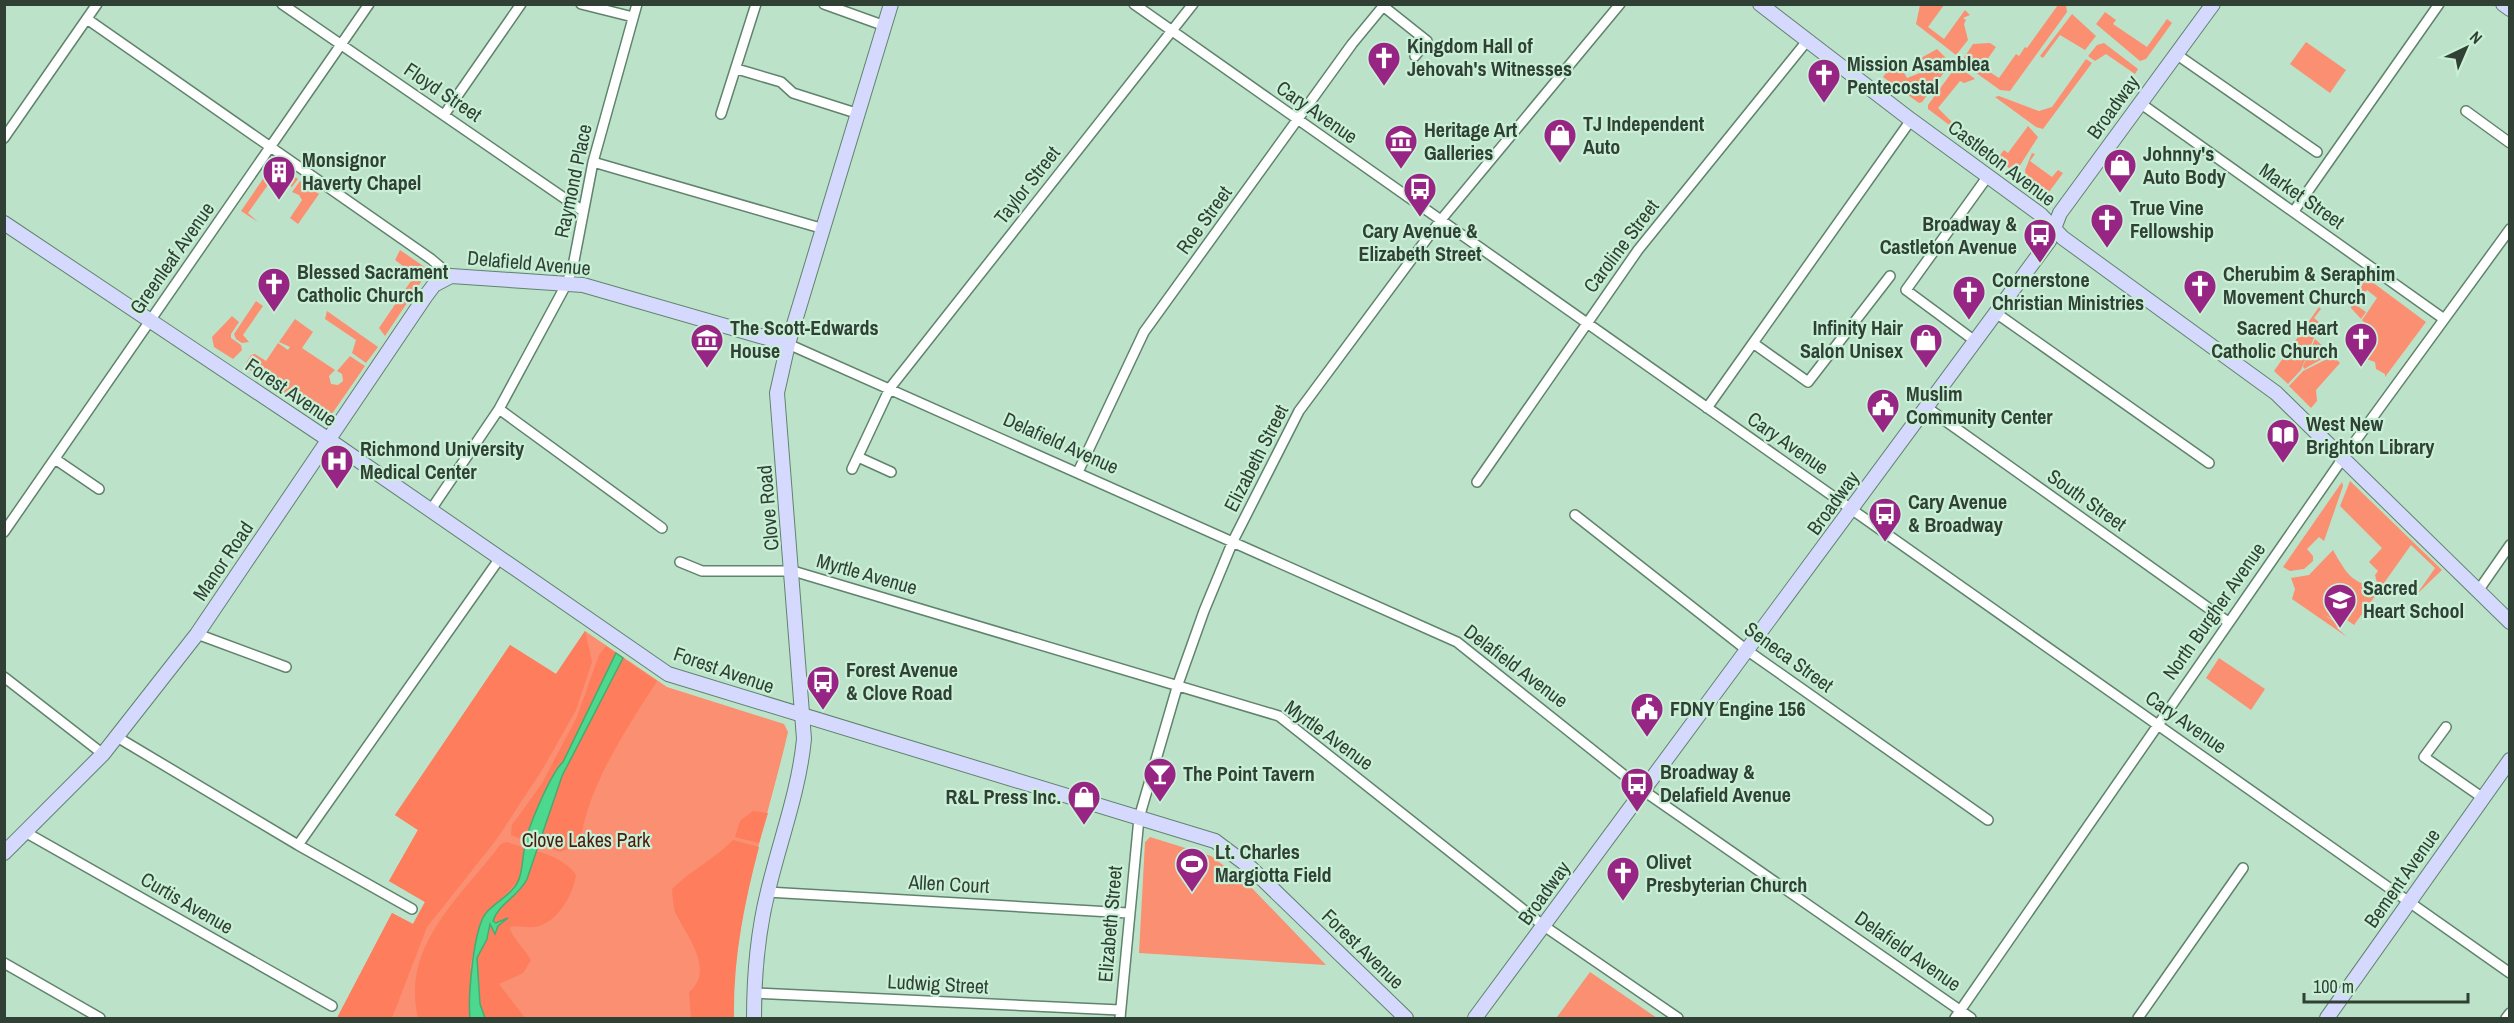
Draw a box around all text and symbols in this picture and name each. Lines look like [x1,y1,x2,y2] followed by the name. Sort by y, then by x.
[2436,18,2496,78] north arrow
[2465,26,2487,48] text: N
[1407,32,1572,82] place label: Kingdom Hall of Jehovah's Witnesses
[1366,40,1402,87] church icon: Kingdom Hall of Jehovah's Witnesses
[1847,50,1990,100] place label: Mission Asamblea Pentecostal
[399,56,488,128] street label: Floyd Street
[1806,57,1842,104] church icon: Mission Asamblea Pentecostal
[2080,69,2145,144] street label: Broadway
[1271,74,1363,149] street label: Cary Avenue
[1583,110,1705,160] place label: TJ Independent Auto
[1943,113,2062,212] street label: Castleton Avenue
[1424,116,1518,166] place label: Heritage Art Galleries
[1542,117,1578,164] shop icon: TJ Independent Auto
[547,121,598,240] street label: Raymond Place
[1383,123,1419,170] museum icon: Heritage Art Galleries
[988,140,1066,229] street label: Taylor Street
[2143,140,2227,190] place label: Johnny's Auto Body
[302,146,421,196] place label: Monsignor Haverty Chapel
[2102,147,2138,194] shop icon: Johnny's Auto Body
[261,154,297,201] building icon: Monsignor Haverty Chapel
[2254,156,2351,235] street label: Market Street
[1402,171,1438,218] bus stop icon: Cary Avenue & Elizabeth Street
[1170,180,1238,259] street label: Roe Street
[1577,193,1665,298] street label: Caroline Street
[2130,194,2214,244] place label: True Vine Fellowship
[123,196,220,319] street label: Greenleaf Avenue
[2089,202,2125,249] church icon: True Vine Fellowship
[1880,210,2017,260] place label: Broadway & Castleton Avenue
[1358,217,1482,267] place label: Cary Avenue & Elizabeth Street
[2022,217,2058,264] bus stop icon: Broadway & Castleton Avenue
[466,244,592,281] street label: Delafield Avenue
[297,258,449,308] place label: Blessed Sacrament Catholic Church
[2223,260,2395,310] place label: Cherubim & Seraphim Movement Church
[256,266,292,313] church icon: Blessed Sacrament Catholic Church
[1992,266,2144,316] place label: Cornerstone Christian Ministries
[2182,268,2218,315] church icon: Cherubim & Seraphim Movement Church
[1951,274,1987,321] church icon: Cornerstone Christian Ministries
[730,314,879,364] place label: The Scott-Edwards House
[1800,314,1904,364] place label: Infinity Hair Salon Unisex
[2211,314,2339,364] place label: Sacred Heart Catholic Church
[2343,321,2379,368] church icon: Sacred Heart Catholic Church
[689,322,725,369] museum icon: The Scott-Edwards House
[1908,322,1944,369] shop icon: Infinity Hair Salon Unisex
[240,351,342,432] street label: Forest Avenue
[1906,380,2053,430] place label: Muslim Community Center
[1865,387,1901,434] public building icon: Muslim Community Center
[1217,399,1294,516] street label: Elizabeth Street
[999,405,1123,480] street label: Delafield Avenue
[1742,405,1834,480] street label: Cary Avenue
[2306,410,2435,460] place label: West New Brighton Library
[2265,417,2301,464] library icon: West New Brighton Library
[360,435,525,485] place label: Richmond University Medical Center
[319,443,355,490] hospital icon: Richmond University Medical Center
[2042,462,2133,537] street label: South Street
[750,464,785,552] street label: Clove Road
[1800,465,1865,540] street label: Broadway
[1908,488,2007,538] place label: Cary Avenue & Broadway
[1867,496,1903,543] bus stop icon: Cary Avenue & Broadway
[186,516,259,606] street label: Manor Road
[2156,537,2271,685] street label: North Burgher Avenue
[814,546,921,601] street label: Myrtle Avenue
[2363,574,2464,624] place label: Sacred Heart School
[2322,582,2358,629] school or university icon: Sacred Heart School
[1739,615,1840,698] street label: Seneca Street
[1459,618,1574,714] street label: Delafield Avenue
[670,640,778,699] street label: Forest Avenue
[846,656,958,706] place label: Forest Avenue & Clove Road
[805,664,841,711] bus stop icon: Forest Avenue & Clove Road
[2140,684,2232,759] street label: Cary Avenue
[1629,691,1665,738] public building icon: FDNY Engine 156
[1279,693,1379,776] street label: Myrtle Avenue
[1670,695,1806,722] place label: FDNY Engine 156
[1142,756,1178,803] bar icon: The Point Tavern
[1660,758,1791,808] place label: Broadway & Delafield Avenue
[1183,760,1315,787] place label: The Point Tavern
[1619,766,1655,813] bus stop icon: Broadway & Delafield Avenue
[1066,779,1102,826] shop icon: R&L Press Inc.
[946,783,1061,810] place label: R&L Press Inc.
[2357,823,2446,933] street label: Bement Avenue
[522,826,651,853] park label: Clove Lakes Park
[1215,838,1332,888] place label: Lt. Charles Margiotta Field
[1174,846,1210,893] sports icon: Lt. Charles Margiotta Field
[1646,848,1807,898] place label: Olivet Presbyterian Church
[1511,855,1576,930] street label: Broadway
[1605,855,1641,902] church icon: Olivet Presbyterian Church
[1091,864,1128,983] street label: Elizabeth Street
[136,865,238,940] street label: Curtis Avenue
[907,868,991,899] street label: Allen Court
[1316,903,1410,995] street label: Forest Avenue
[1850,904,1967,997] street label: Delafield Avenue
[2304,966,2468,1004] scale bar
[887,967,990,1000] street label: Ludwig Street
[2313,974,2354,999] text: 100 m

